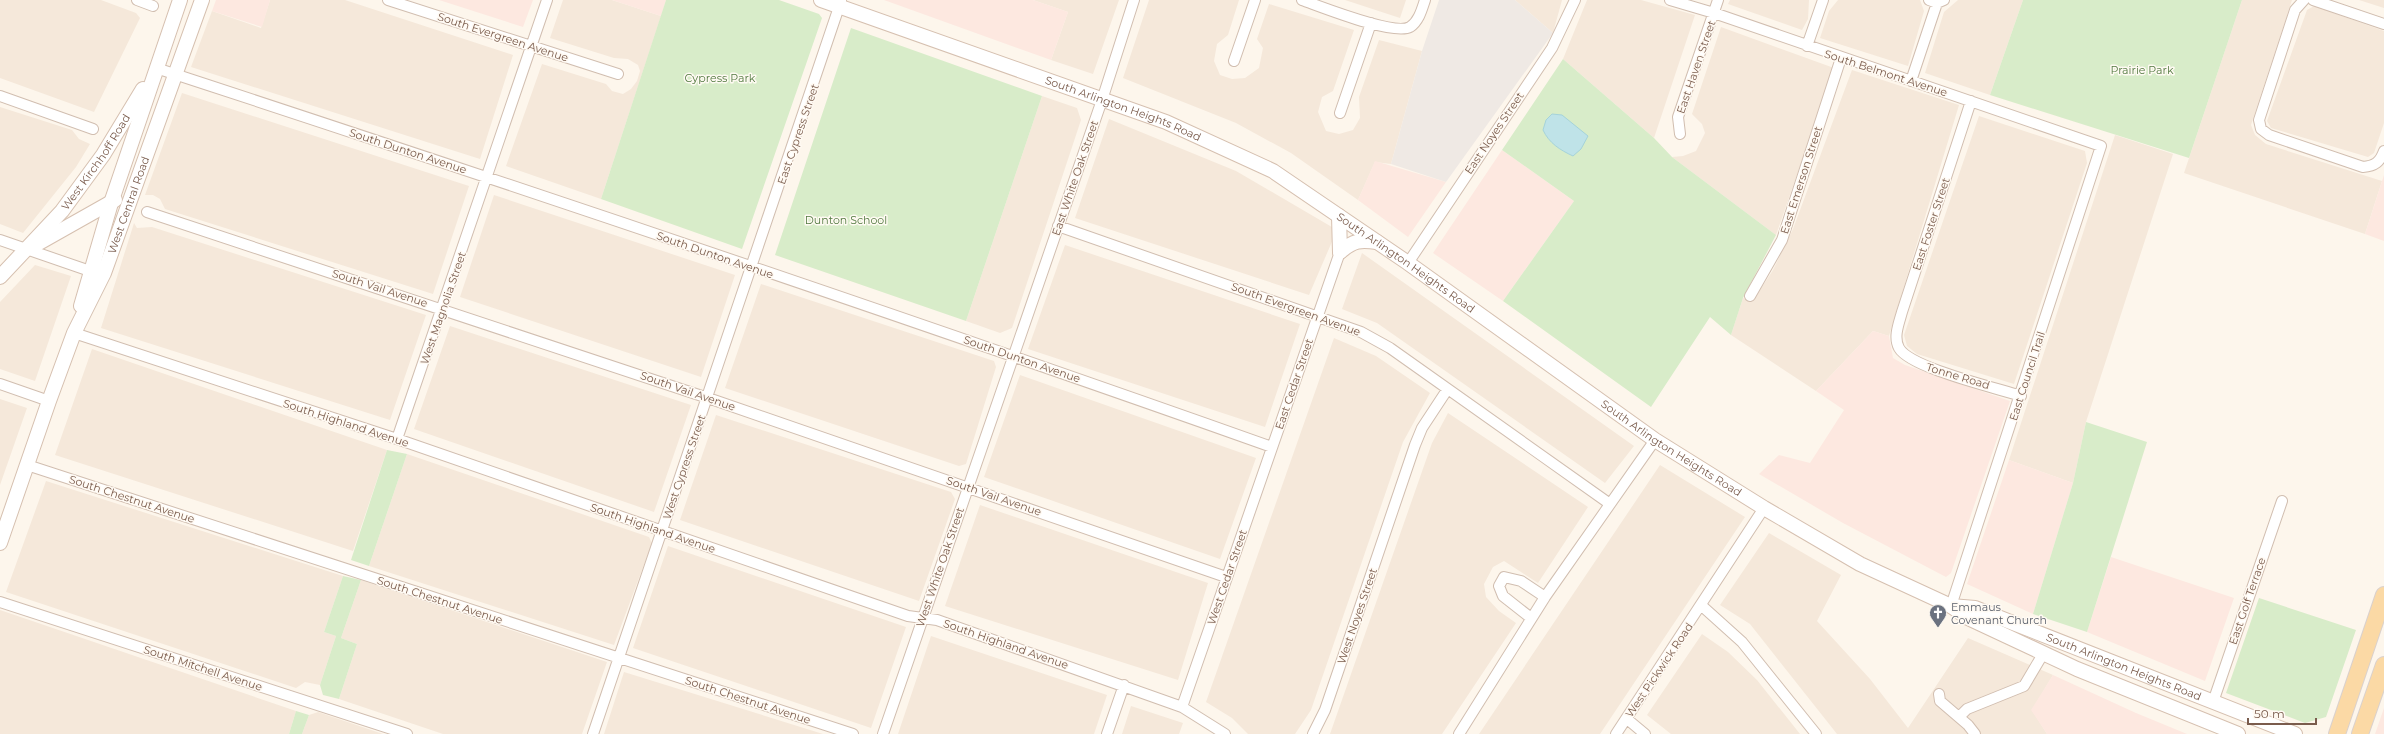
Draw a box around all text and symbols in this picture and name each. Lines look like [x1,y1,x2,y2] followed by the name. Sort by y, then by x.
[436,9,571,65] street label: South Evergreen Avenue
[1673,18,1719,116] street label: East Haven Street
[1823,46,1950,100] street label: South Belmont Avenue
[2111,63,2174,77] park label: Prairie Park
[685,71,756,85] park label: Cypress Park
[1043,73,1203,144] street label: South Arlington Heights Road
[774,81,822,186] street label: East Cypress Street
[1461,89,1527,177] street label: East Noyes Street
[58,111,133,213] street label: West Kirchhoff Road
[1049,118,1101,237] street label: East White Oak Street
[1777,124,1825,236] street label: East Emerson Street
[347,125,469,177] street label: South Dunton Avenue
[105,155,152,255] street label: West Central Road
[1909,175,1953,272] street label: East Foster Street
[1334,209,1478,316] street label: South Arlington Heights Road
[805,213,887,227] park label: Dunton School
[655,228,776,282] street label: South Dunton Avenue
[417,249,469,366] street label: West Magnolia Street
[330,266,430,310] street label: South Vail Avenue
[1229,279,1363,339] street label: South Evergreen Avenue
[2006,330,2048,422] street label: East Council Trail
[962,332,1083,386] street label: South Dunton Avenue
[1272,336,1316,431] street label: East Cedar Street
[1925,360,1991,392] street label: Tonne Road
[639,368,738,414] street label: South Vail Avenue
[281,396,411,450] street label: South Highland Avenue
[1598,397,1744,499] street label: South Arlington Heights Road
[659,412,709,521] street label: West Cypress Street
[67,472,197,526] street label: South Chestnut Avenue
[945,473,1044,519] street label: South Vail Avenue
[589,500,718,556] street label: South Highland Avenue
[913,505,967,629] street label: West White Oak Street
[1204,527,1250,626] street label: West Cedar Street
[2226,555,2269,646] street label: East Golf Terrace
[1334,566,1380,666] street label: West Noyes Street
[375,573,505,627] street label: South Chestnut Avenue
[1951,600,2047,627] place label: Emmaus Covenant Church
[1928,603,1948,628] church icon: Emmaus Covenant Church
[942,616,1071,672] street label: South Highland Avenue
[1622,620,1696,720] street label: West Pickwick Road
[2044,630,2203,703] street label: South Arlington Heights Road
[142,642,264,694] street label: South Mitchell Avenue
[683,673,813,727] street label: South Chestnut Avenue
[2248,700,2316,726] scale bar
[2254,706,2285,721] text: 50 m

